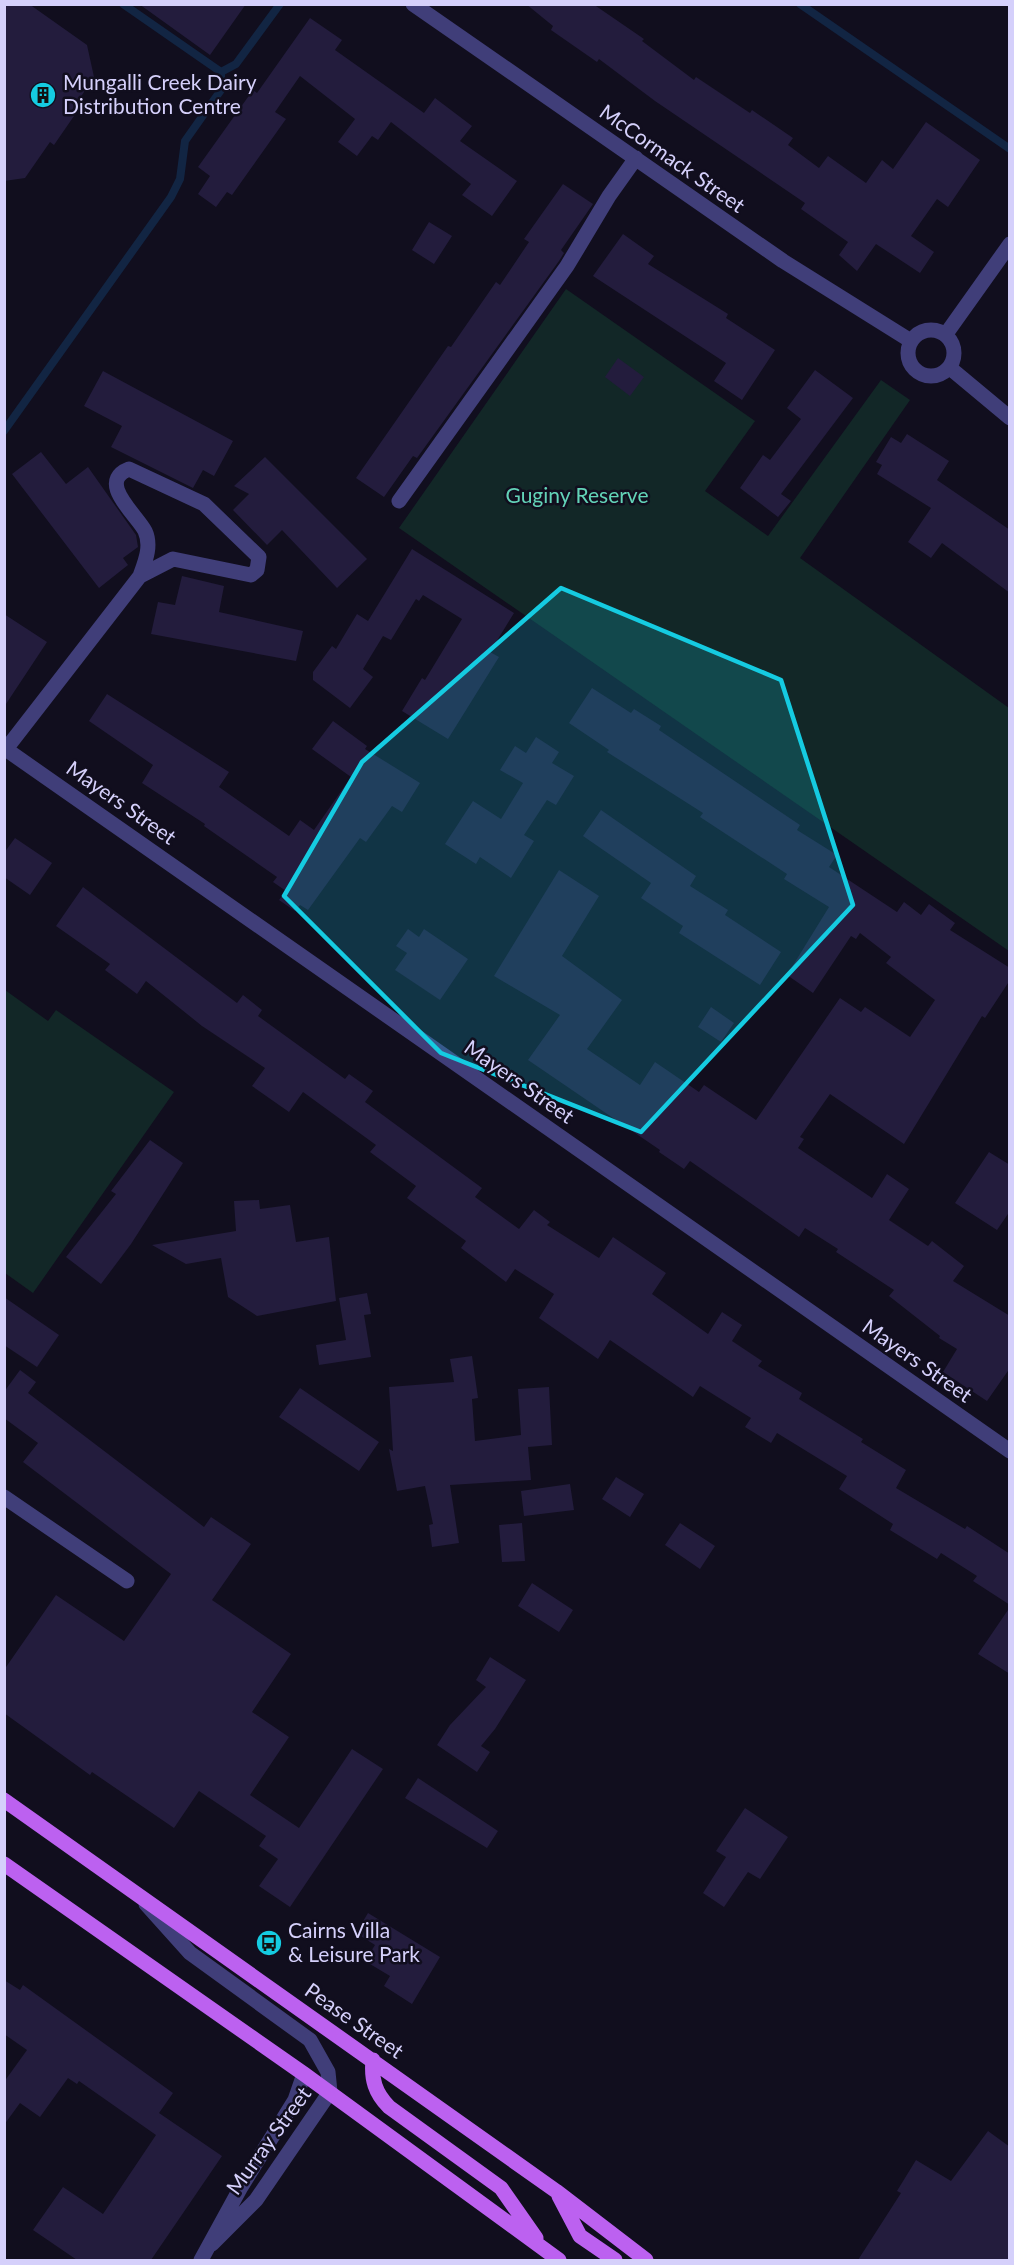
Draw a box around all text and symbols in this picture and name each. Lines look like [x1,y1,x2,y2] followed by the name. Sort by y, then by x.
[63,69,257,118] place label: Mungalli Creek Dairy Distribution Centre
[28,80,58,110] building icon: Mungalli Creek Dairy Distribution Centre
[595,98,751,217] street label: McCormack Street
[506,482,649,507] park label: Guginy Reserve
[62,755,182,849] street label: Mayers Street
[460,1034,580,1128] street label: Mayers Street
[858,1313,978,1407] street label: Mayers Street
[288,1917,420,1966] place label: Cairns Villa & Leisure Park
[254,1928,284,1958] bus stop icon: Cairns Villa & Leisure Park
[301,1977,409,2063] street label: Pease Street
[220,2081,316,2199] street label: Murray Street

